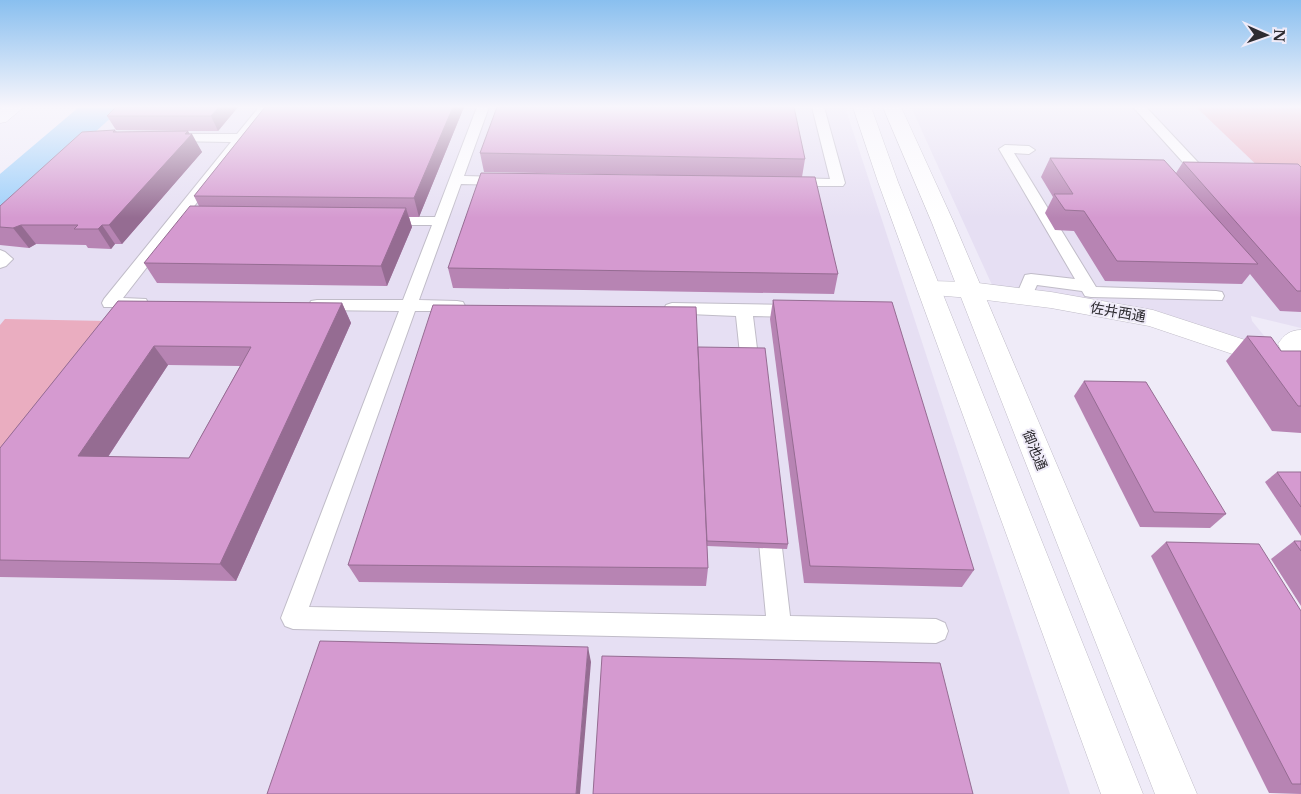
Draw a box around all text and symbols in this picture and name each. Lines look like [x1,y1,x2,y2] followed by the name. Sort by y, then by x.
[1241,10,1291,60] north arrow
[1270,29,1288,42] text: N
[1089,298,1147,326] street label: 佐井西通
[1019,427,1051,473] street label: 御池通

